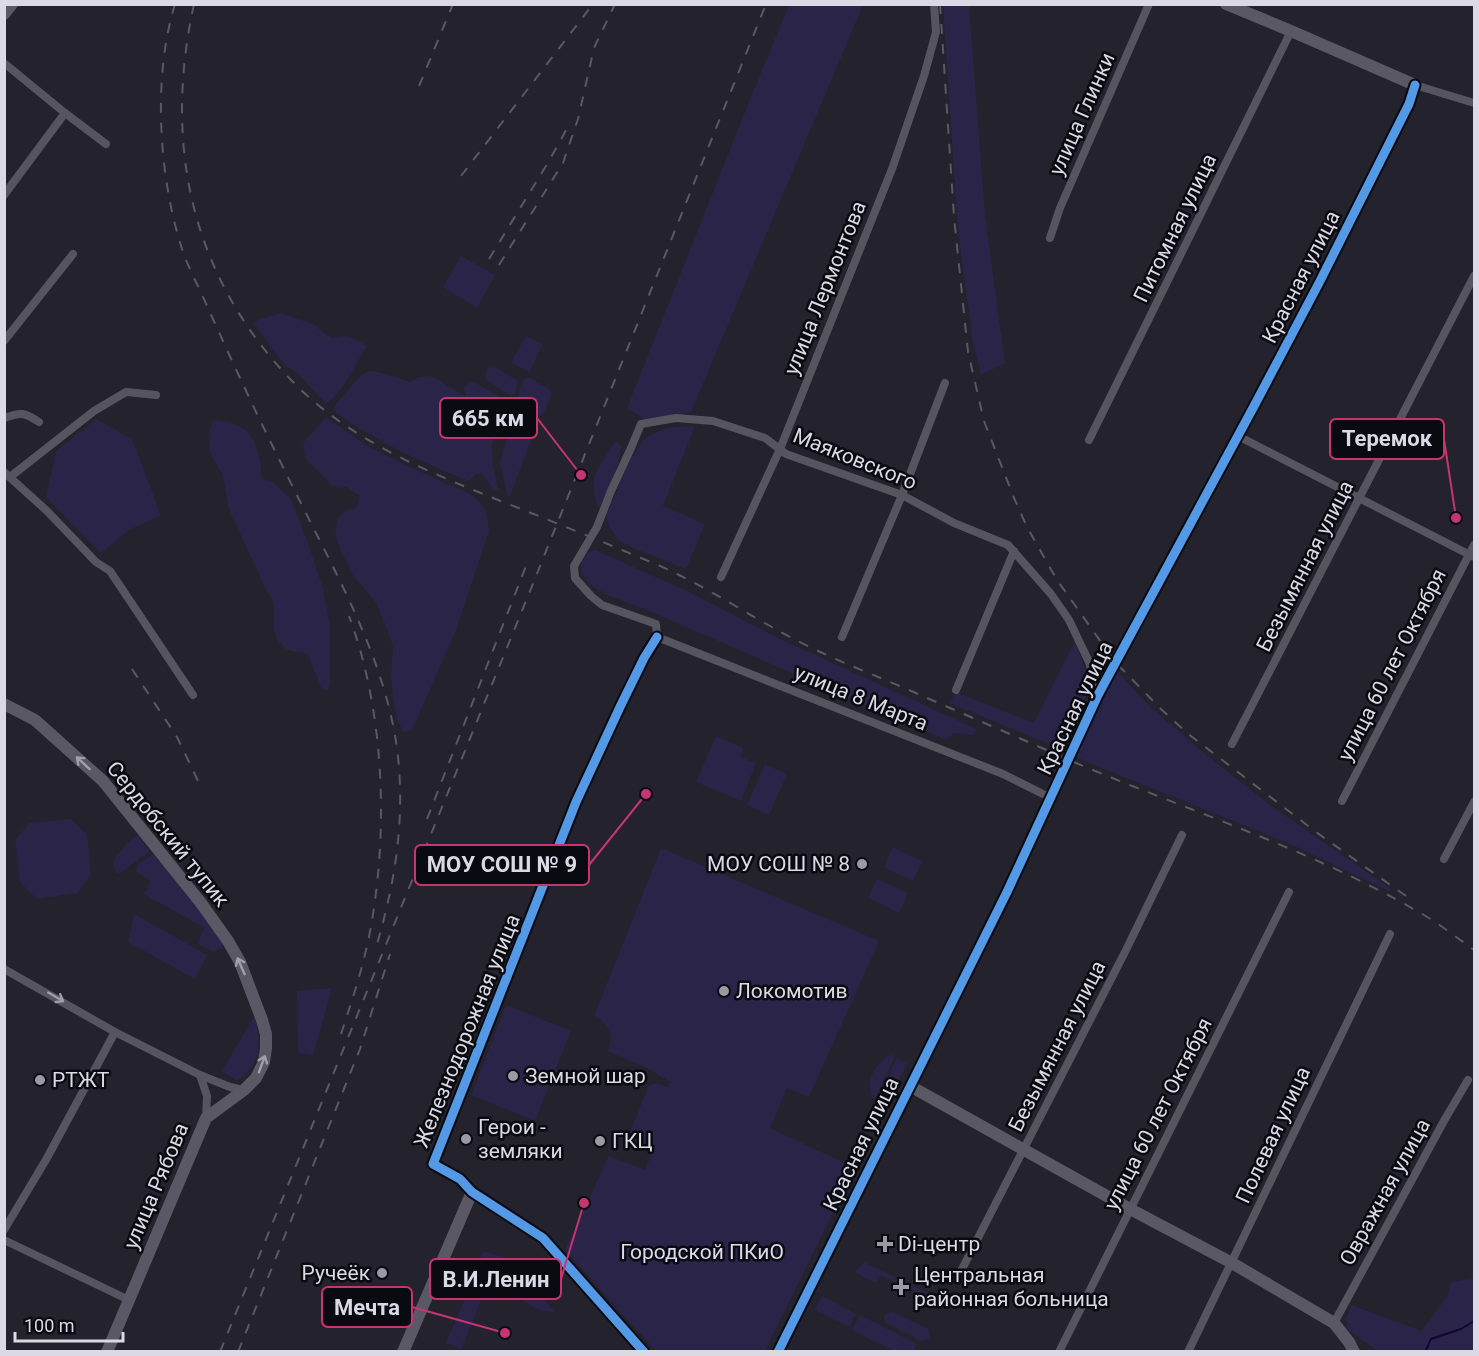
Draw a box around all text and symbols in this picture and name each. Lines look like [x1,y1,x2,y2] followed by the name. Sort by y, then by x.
[1044,49,1120,179] street label: улица Глинки
[1129,150,1221,306] street label: Питомная улица
[779,198,871,378] street label: улица Лермонтова
[1257,207,1345,347] street label: Красная улица
[440,398,537,438] callout: 665 км
[452,406,524,431] text: 665 км
[1330,419,1444,459] callout: Теремок
[790,423,920,495] street label: Маяковского
[1342,426,1433,451] text: Теремок
[1252,477,1358,655] street label: Безымянная улица
[1333,565,1451,765] street label: улица 60 лет Октября
[1032,637,1118,779] street label: Красная улица
[791,660,931,736] street label: улица 8 Марта
[76,756,91,770] one-way arrow
[102,756,234,912] street label: Сердобский тупик
[415,845,589,885] callout: МОУ СОШ № 9
[427,852,577,877] text: МОУ СОШ № 9
[707,852,850,876] place label: МОУ СОШ № 8
[855,857,869,871] marker: МОУ СОШ № 8
[409,911,525,1151] street label: Железнодорожная улица
[235,957,246,976] one-way arrow
[1004,957,1110,1135] street label: Безымянная улица
[736,979,848,1003] place label: Локомотив
[717,984,731,998] marker: Локомотив
[46,992,64,1003] one-way arrow
[1099,1014,1217,1214] street label: улица 60 лет Октября
[257,1055,268,1074] one-way arrow
[1231,1063,1315,1207] street label: Полевая улица
[525,1064,646,1088] place label: Земной шар
[52,1068,110,1092] place label: РТЖТ
[506,1069,520,1083] marker: Земной шар
[33,1073,47,1087] marker: РТЖТ
[818,1073,904,1215] street label: Красная улица
[478,1115,563,1163] place label: Герои - земляки
[1335,1115,1435,1269] street label: Овражная улица
[119,1119,193,1253] street label: улица Рябова
[612,1129,653,1153] place label: ГКЦ
[459,1132,473,1146] marker: Герои - земляки
[593,1134,607,1148] marker: ГКЦ
[898,1232,980,1256] place label: Di-центр
[876,1235,894,1253] marker: Di-центр
[620,1240,784,1264] park label: Городской ПКиО
[430,1259,561,1299] callout: В.И.Ленин
[302,1261,371,1285] place label: Ручеёк
[914,1263,1109,1311] place label: Центральная районная больница
[375,1266,389,1280] marker: Ручеёк
[443,1267,549,1292] text: В.И.Ленин
[892,1278,910,1296] marker: Центральная районная больница
[322,1287,412,1327] callout: Мечта
[334,1295,400,1320] text: Мечта
[15,1305,123,1343] scale bar
[24,1315,75,1336] text: 100 m

